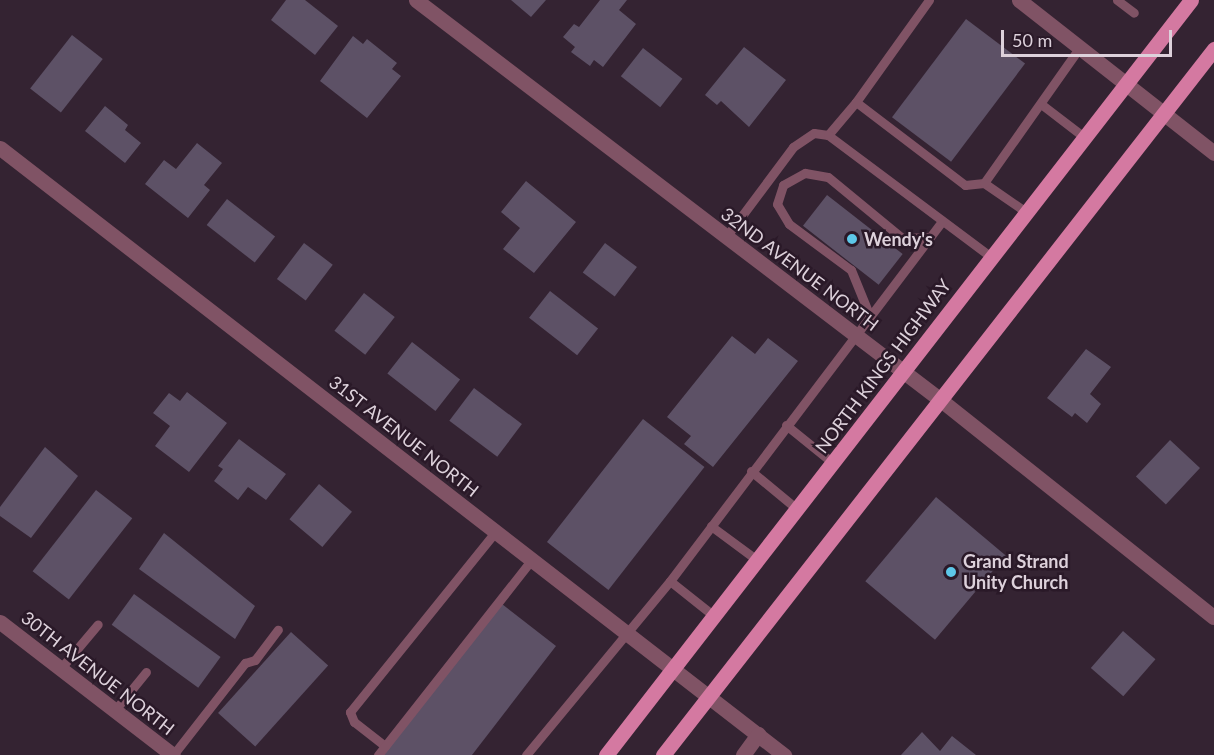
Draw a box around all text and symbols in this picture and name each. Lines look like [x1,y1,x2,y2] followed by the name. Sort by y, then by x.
[1004,18,1175,56] scale bar
[1012,29,1052,51] text: 50 m
[717,203,883,335] street label: 32ND AVENUE NORTH
[864,228,933,250] place label: Wendy's
[845,232,859,246] marker: Wendy's
[811,275,955,457] street label: NORTH KINGS HIGHWAY
[324,371,484,501] street label: 31ST AVENUE NORTH
[963,551,1069,594] place label: Grand Strand Unity Church
[944,565,958,579] marker: Grand Strand Unity Church
[17,606,179,740] street label: 30TH AVENUE NORTH

